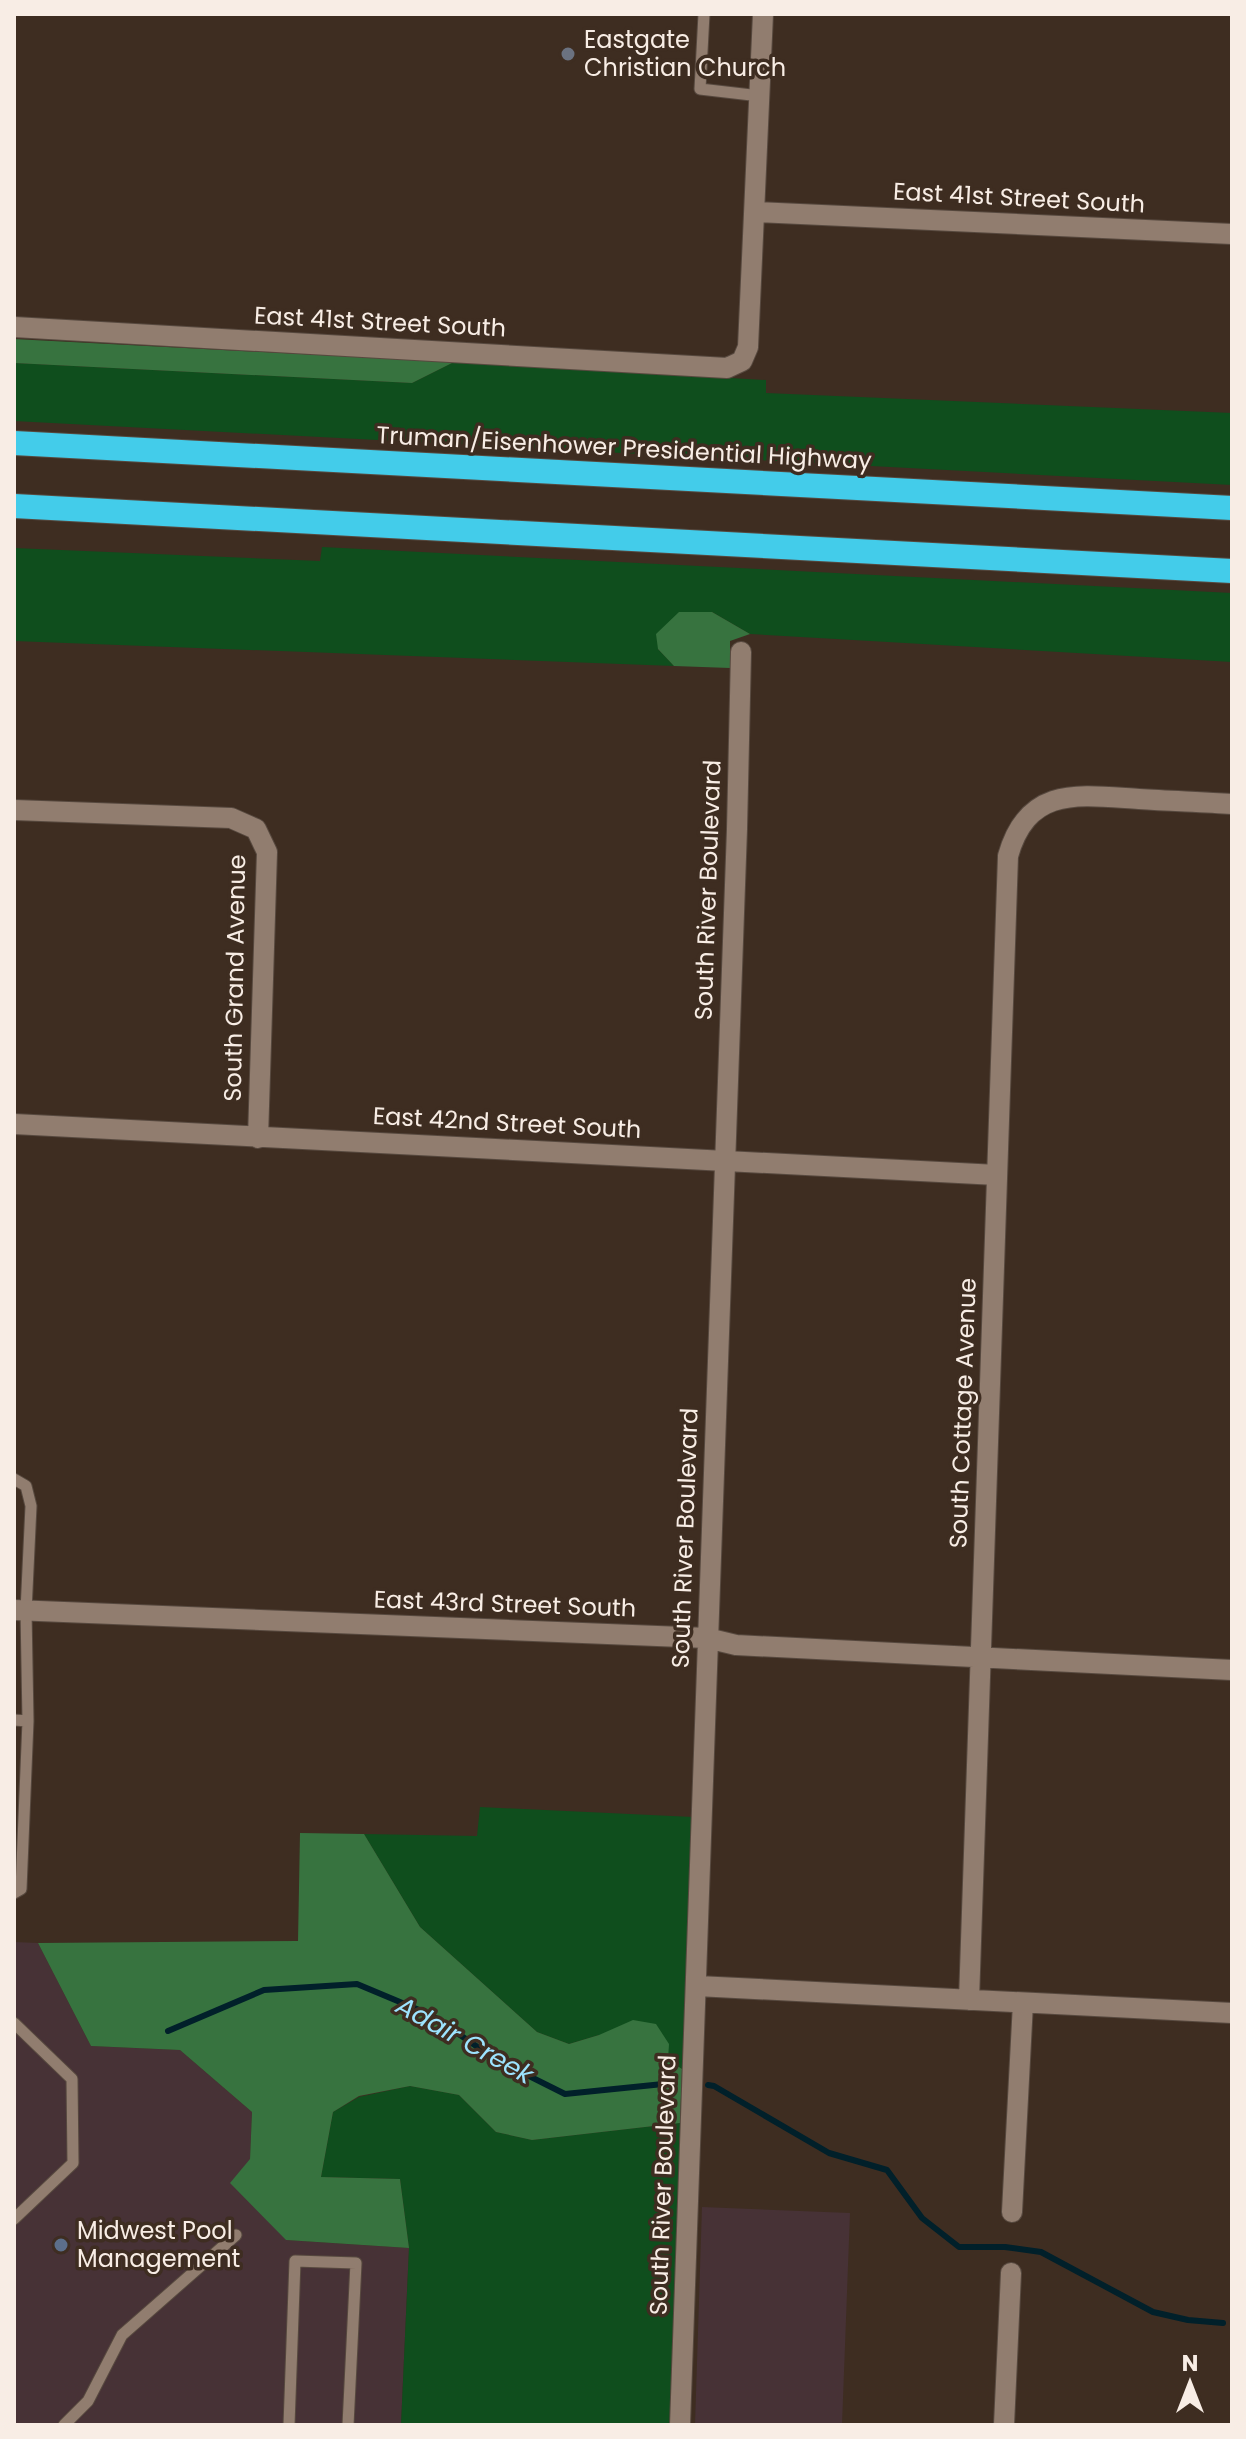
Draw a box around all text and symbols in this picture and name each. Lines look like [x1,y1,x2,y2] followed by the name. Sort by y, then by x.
[584,23,786,84] place label: Eastgate Christian Church
[559,45,577,63] marker: Eastgate Christian Church
[892,174,1146,221] street label: East 41st Street South
[253,298,507,345] street label: East 41st Street South
[376,418,873,477] street label: Truman/Eisenhower Presidential Highway
[686,759,729,1021] street label: South River Boulevard
[216,854,253,1102] street label: South Grand Avenue
[372,1099,642,1146] street label: East 42nd Street South
[941,1277,984,1549] street label: South Cottage Avenue
[663,1407,706,1669] street label: South River Boulevard
[373,1582,637,1625] street label: East 43rd Street South
[389,1987,542,2093] water label: Adair Creek
[641,2054,684,2316] street label: South River Boulevard
[77,2214,240,2275] place label: Midwest Pool Management
[52,2236,70,2254] marker: Midwest Pool Management
[1150,2343,1230,2423] north arrow
[1182,2348,1198,2379] text: N

